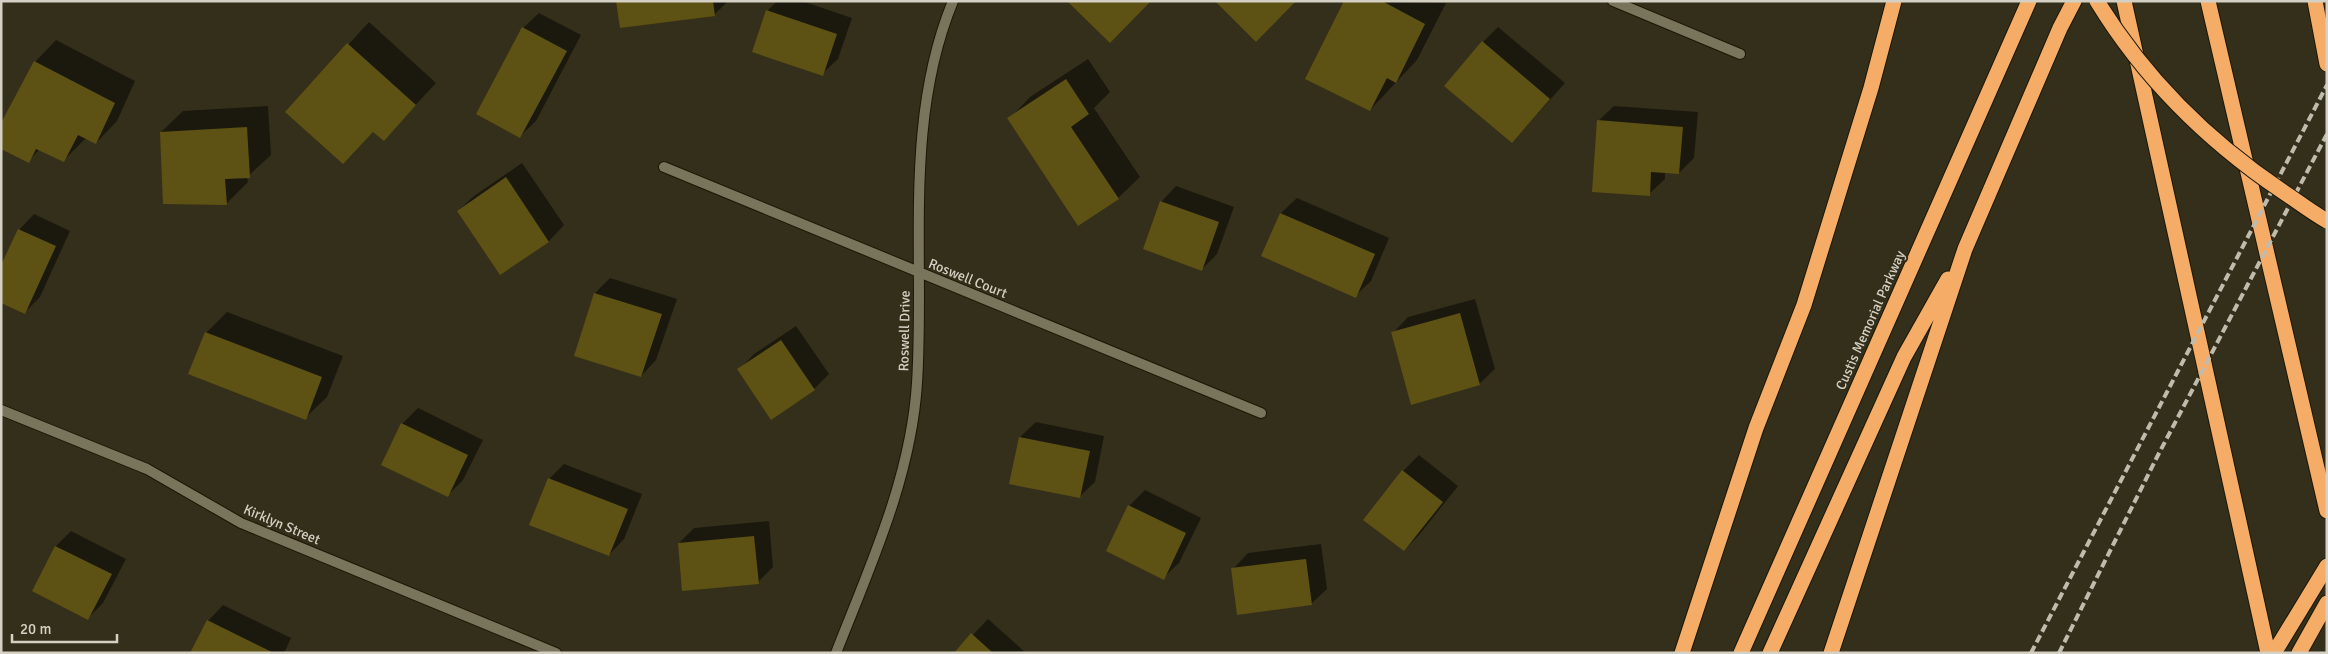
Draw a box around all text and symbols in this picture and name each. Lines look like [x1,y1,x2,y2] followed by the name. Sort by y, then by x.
[1832,247,1909,393] street label: Custis Memorial Parkway
[926,255,1010,302] street label: Roswell Court
[895,290,914,372] street label: Roswell Drive
[241,501,323,548] street label: Kirklyn Street
[12,612,118,644] scale bar
[20,620,51,638] text: 20 m

